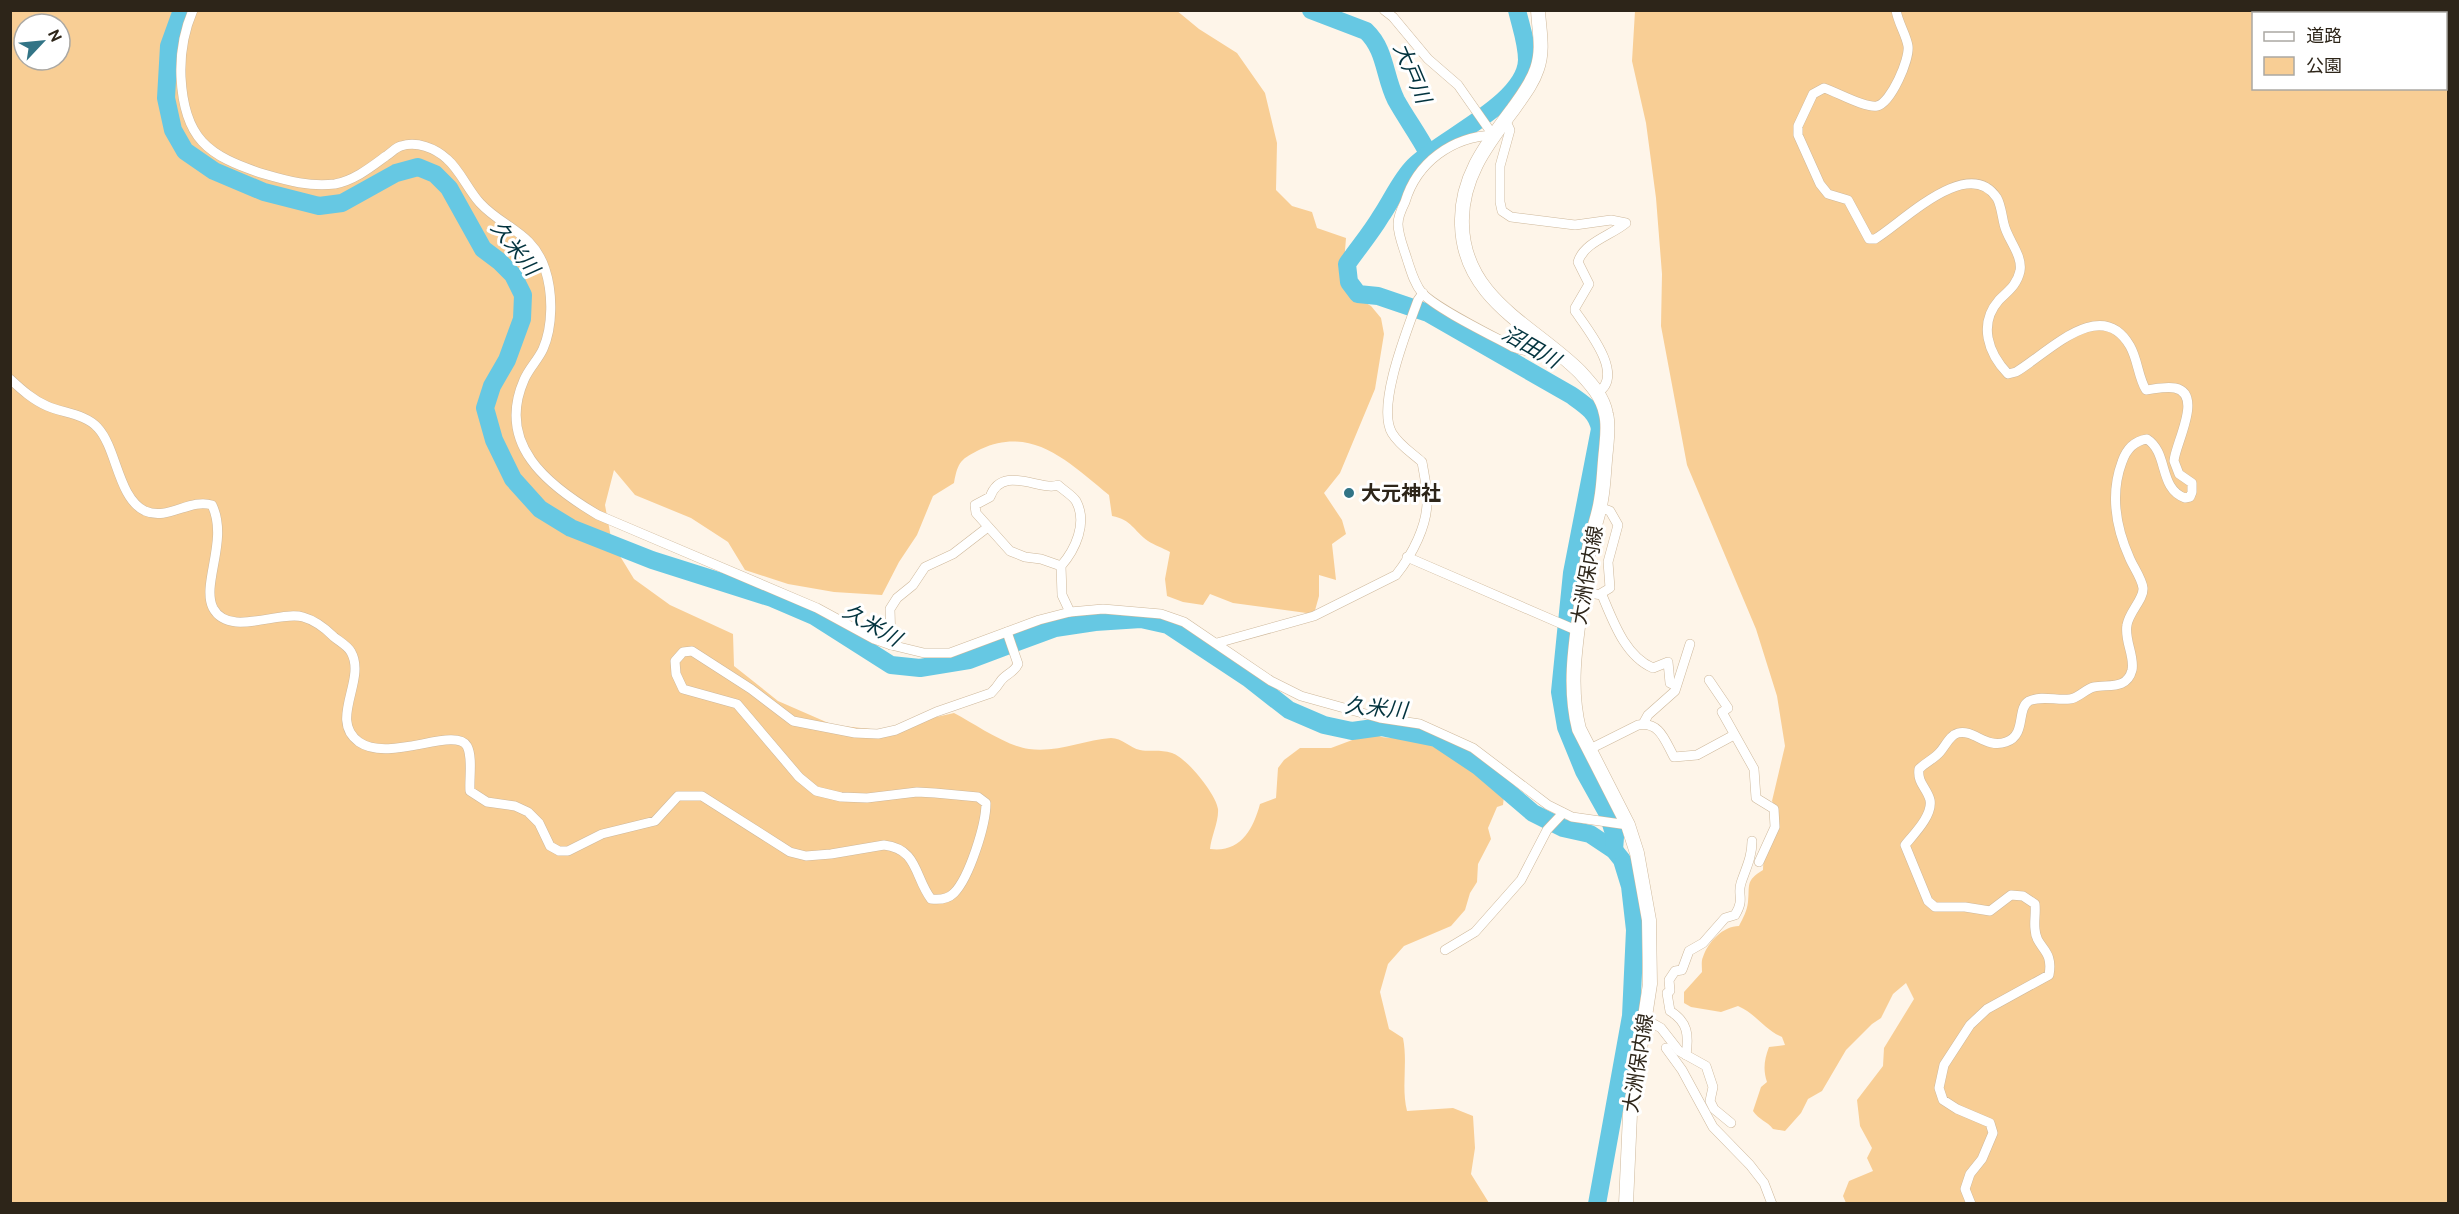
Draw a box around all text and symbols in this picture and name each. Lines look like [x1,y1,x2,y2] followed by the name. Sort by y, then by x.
[12,12,72,72] north arrow
[2252,12,2447,90] legend
[2306,25,2342,47] text: 道路
[44,26,66,45] text: N
[1389,39,1437,109] water label: 大戸川
[2306,55,2342,77] text: 公園
[486,215,546,282] water label: 久米川
[1498,320,1567,374] water label: 沼田川
[1361,481,1441,505] place label: 大元神社
[1342,486,1356,500] marker: 大元神社
[1566,524,1608,626] street label: 大洲保内線
[839,598,908,652] water label: 久米川
[1344,692,1411,723] water label: 久米川
[1618,1012,1658,1114] street label: 大洲保内線

